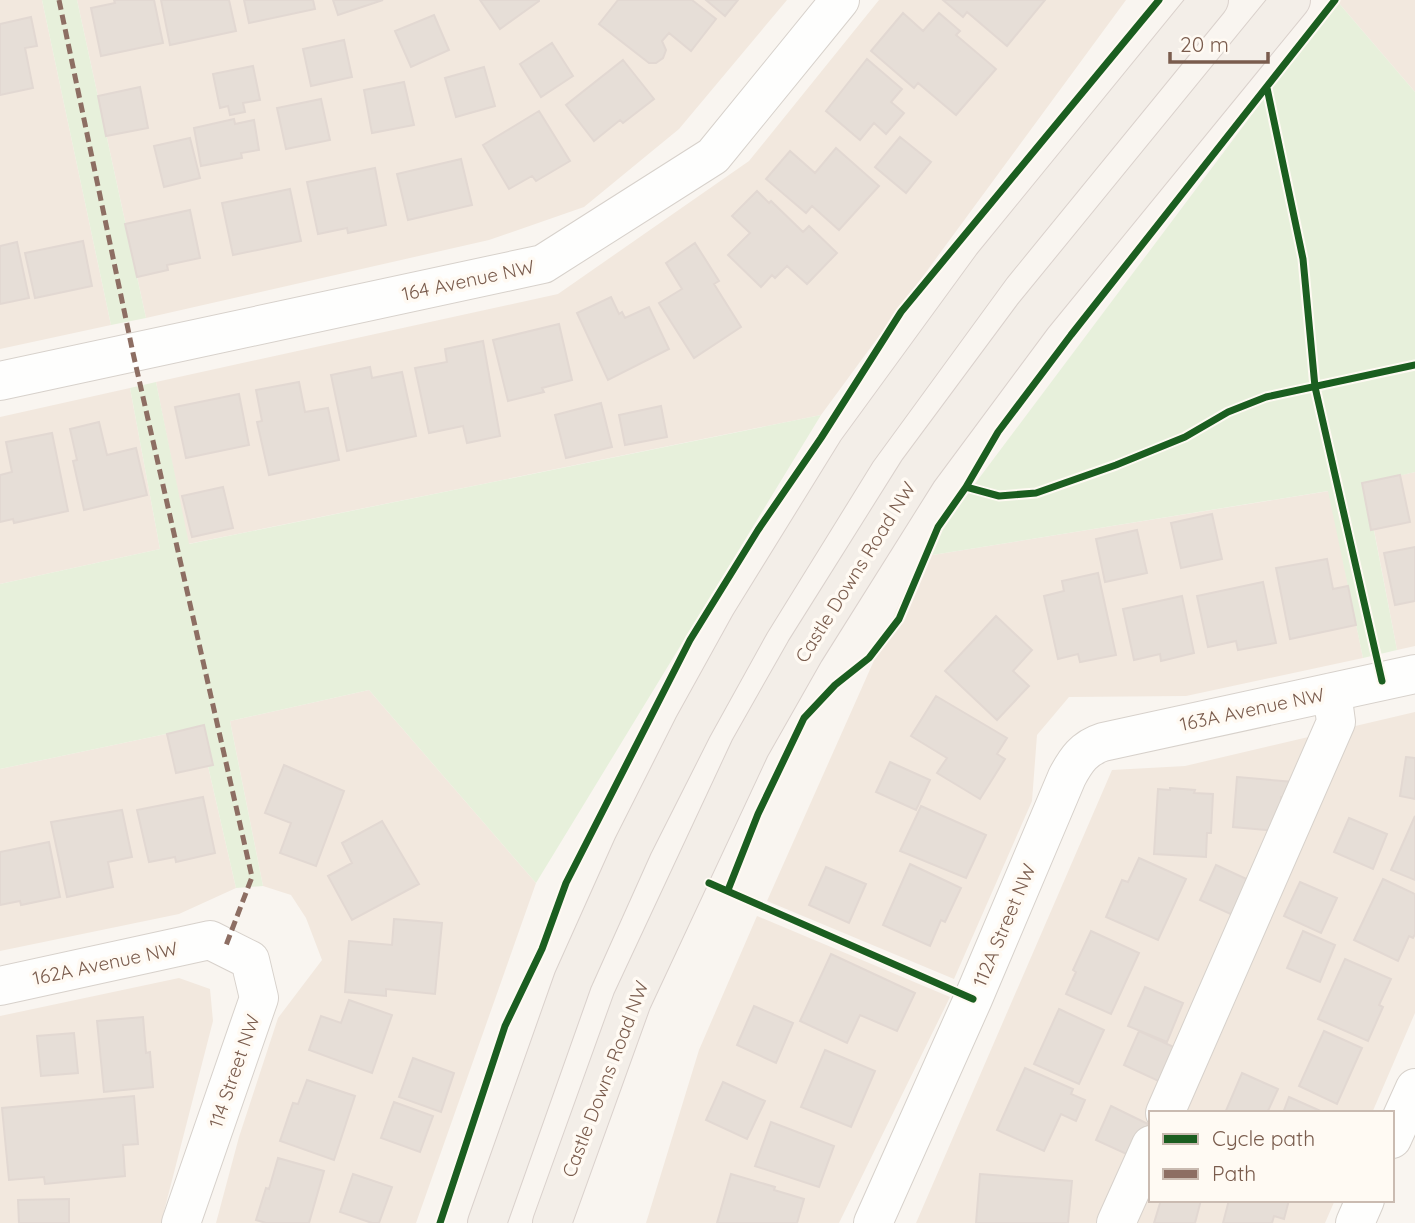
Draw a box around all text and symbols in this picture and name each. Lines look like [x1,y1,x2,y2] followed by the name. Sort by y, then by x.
[1170,21,1268,65] scale bar
[1180,31,1229,57] text: 20 m
[399,254,537,306] street label: 164 Avenue NW
[790,477,920,667] street label: Castle Downs Road NW
[1178,682,1326,736] street label: 163A Avenue NW
[967,860,1041,990] street label: 112A Street NW
[30,936,180,990] street label: 162A Avenue NW
[556,977,654,1181] street label: Castle Downs Road NW
[203,1011,265,1131] street label: 114 Street NW
[1149,1111,1394,1202] legend
[1212,1125,1315,1151] text: Cycle path
[1212,1160,1256,1186] text: Path

